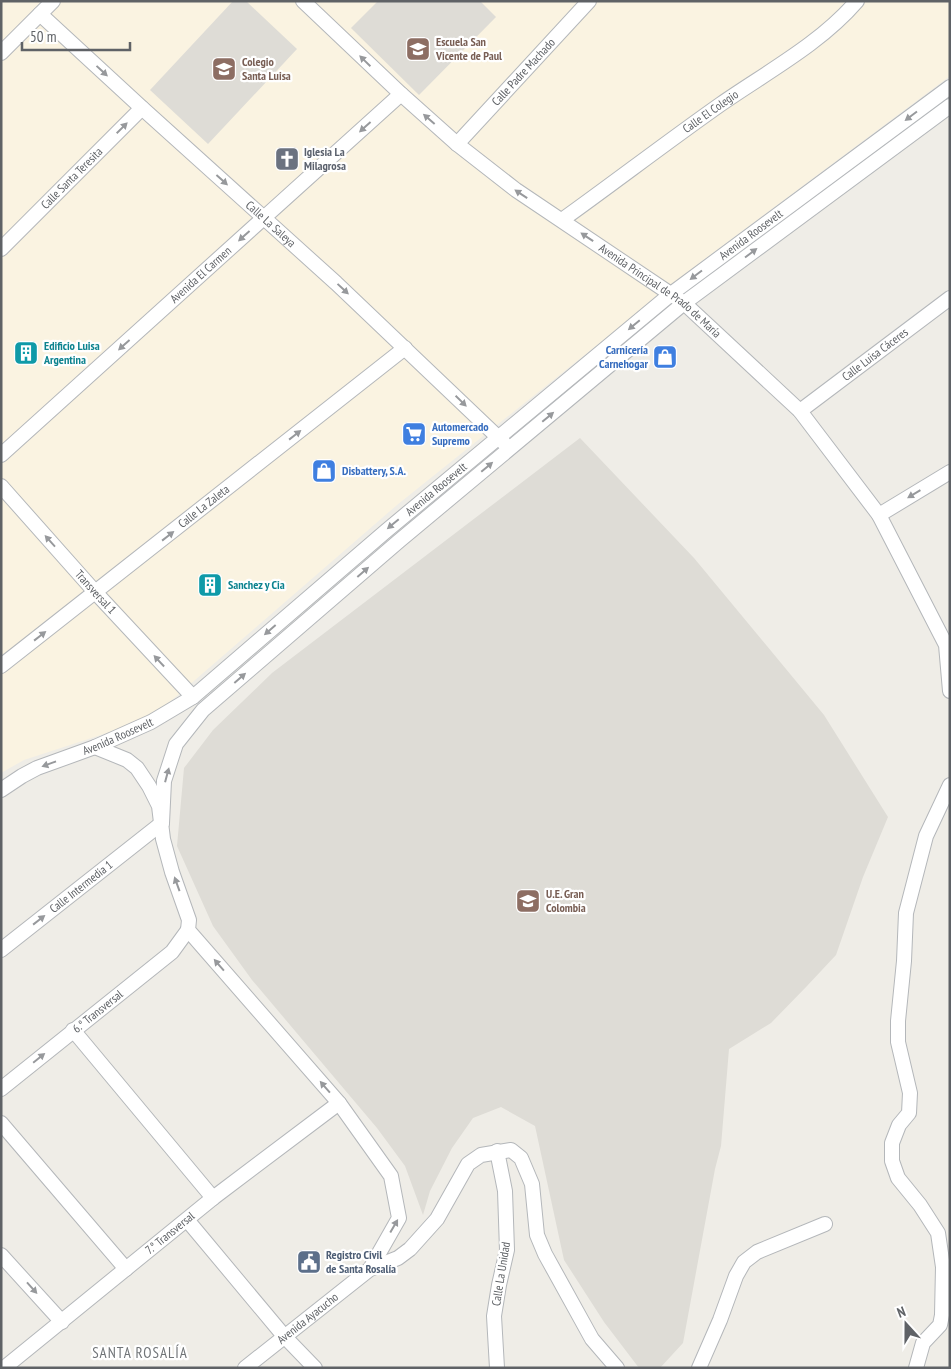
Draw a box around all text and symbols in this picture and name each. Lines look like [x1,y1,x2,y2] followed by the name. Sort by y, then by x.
[22,20,130,52] scale bar
[30,27,56,46] text: 50 m
[435,34,502,63] place label: Escuela San Vicente de Paul
[488,35,558,108] street label: Calle Padre Machado
[405,36,431,62] school or university icon: Escuela San Vicente de Paul
[242,54,291,83] place label: Colegio Santa Luisa
[360,55,372,67] one-way arrow
[211,56,237,82] school or university icon: Colegio Santa Luisa
[95,65,107,77] one-way arrow
[679,86,741,136] street label: Calle El Colegio
[904,111,918,121] one-way arrow
[423,113,435,125] one-way arrow
[359,121,371,133] one-way arrow
[116,122,128,134] one-way arrow
[37,144,105,212] street label: Calle Santa Teresita
[304,144,346,173] place label: Iglesia La Milagrosa
[274,146,300,172] church icon: Iglesia La Milagrosa
[215,175,228,186] one-way arrow
[514,189,528,198] one-way arrow
[243,197,299,250] street label: Calle La Saleya
[716,205,786,263] street label: Avenida Roosevelt
[239,230,251,242] one-way arrow
[580,232,594,242] one-way arrow
[596,240,725,341] street label: Avenida Principal de Prado de María
[167,243,234,306] street label: Avenida El Carmen
[744,248,758,258] one-way arrow
[690,270,703,281] one-way arrow
[336,283,348,295] one-way arrow
[627,319,640,330] one-way arrow
[839,324,911,384] street label: Calle Luisa Cáceres
[43,338,100,367] place label: Edificio Luisa Argentina
[118,339,130,351] one-way arrow
[13,340,39,366] building icon: Edificio Luisa Argentina
[599,342,648,371] place label: Carnicería Carnehogar
[652,344,678,370] shop icon: Carnicería Carnehogar
[454,395,466,407] one-way arrow
[542,412,554,423] one-way arrow
[431,419,489,448] place label: Automercado Supremo
[401,421,427,447] supermarket icon: Automercado Supremo
[288,430,302,440] one-way arrow
[311,458,337,484] shop icon: Disbattery, S.A.
[402,458,470,519] street label: Avenida Roosevelt
[480,461,493,472] one-way arrow
[342,463,407,478] place label: Disbattery, S.A.
[175,481,232,531] street label: Calle La Zaleta
[908,489,921,498] one-way arrow
[387,519,400,530] one-way arrow
[161,531,174,541] one-way arrow
[45,535,56,547] one-way arrow
[357,566,369,578] one-way arrow
[72,567,120,617] street label: Transversal 1
[197,572,223,598] building icon: Sanchez y Cia
[228,577,285,592] place label: Sanchez y Cia
[264,625,277,636] one-way arrow
[33,631,46,642] one-way arrow
[153,656,165,668] one-way arrow
[234,673,246,684] one-way arrow
[80,714,156,758] street label: Avenida Roosevelt
[41,760,56,768] one-way arrow
[163,767,171,782] one-way arrow
[46,857,115,916] street label: Calle Intermedia 1
[173,876,180,891] one-way arrow
[546,886,586,915] place label: U.E. Gran Colombia
[515,888,541,914] school or university icon: U.E. Gran Colombia
[33,915,46,926] one-way arrow
[213,958,224,971] one-way arrow
[69,986,126,1036] street label: 6.° Transversal
[32,1053,45,1064] one-way arrow
[320,1081,331,1094] one-way arrow
[142,1208,198,1257] street label: 7.° Transversal
[390,1219,398,1234] one-way arrow
[488,1241,513,1307] street label: Calle La Unidad
[326,1247,396,1276] place label: Registro Civil de Santa Rosalía
[296,1249,322,1275] public building icon: Registro Civil de Santa Rosalía
[26,1282,37,1295] one-way arrow
[274,1289,341,1347] street label: Avenida Ayacucho
[881,1299,931,1349] north arrow
[895,1302,908,1322] text: N
[92,1343,188,1362] district label: SANTA ROSALÍA

